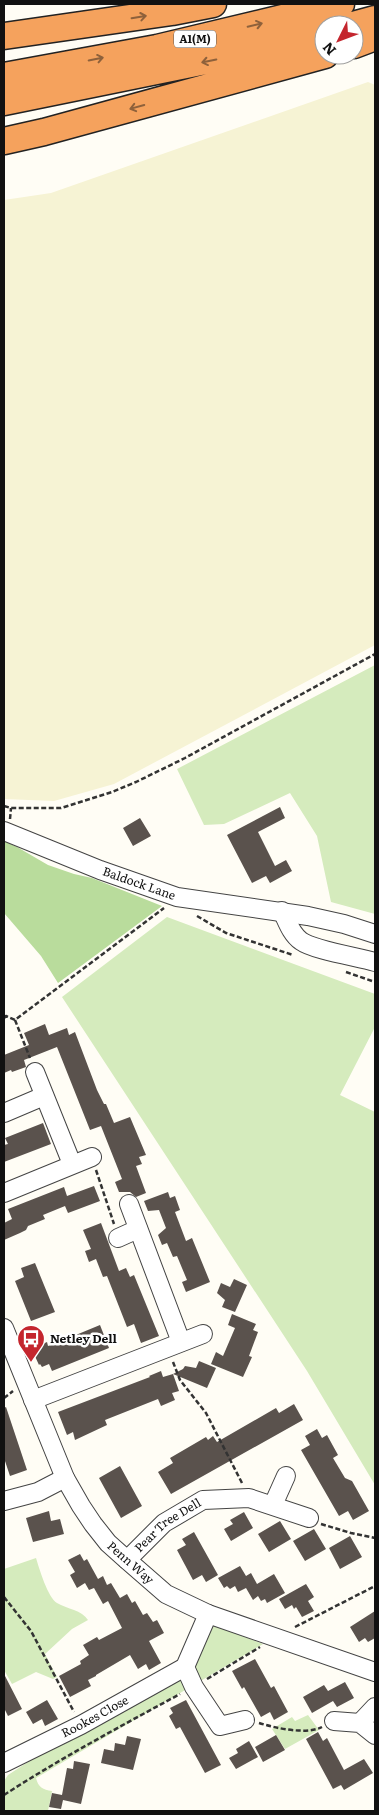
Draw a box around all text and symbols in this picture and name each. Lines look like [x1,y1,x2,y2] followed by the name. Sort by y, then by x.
[130,12,146,22] one-way arrow
[314,15,364,65] north arrow
[247,20,263,29] one-way arrow
[174,30,216,48] road number: A1(M)
[317,38,340,60] text: N
[88,54,104,63] one-way arrow
[201,57,217,66] one-way arrow
[129,103,145,112] one-way arrow
[100,862,178,904] street label: Baldock Lane
[16,1324,46,1363] bus stop icon: Netley Dell
[50,1329,118,1347] place label: Netley Dell
[130,1493,204,1556] street label: Pear Tree Dell
[104,1536,159,1588] street label: Penn Way
[58,1690,131,1741] street label: Rookes Close

